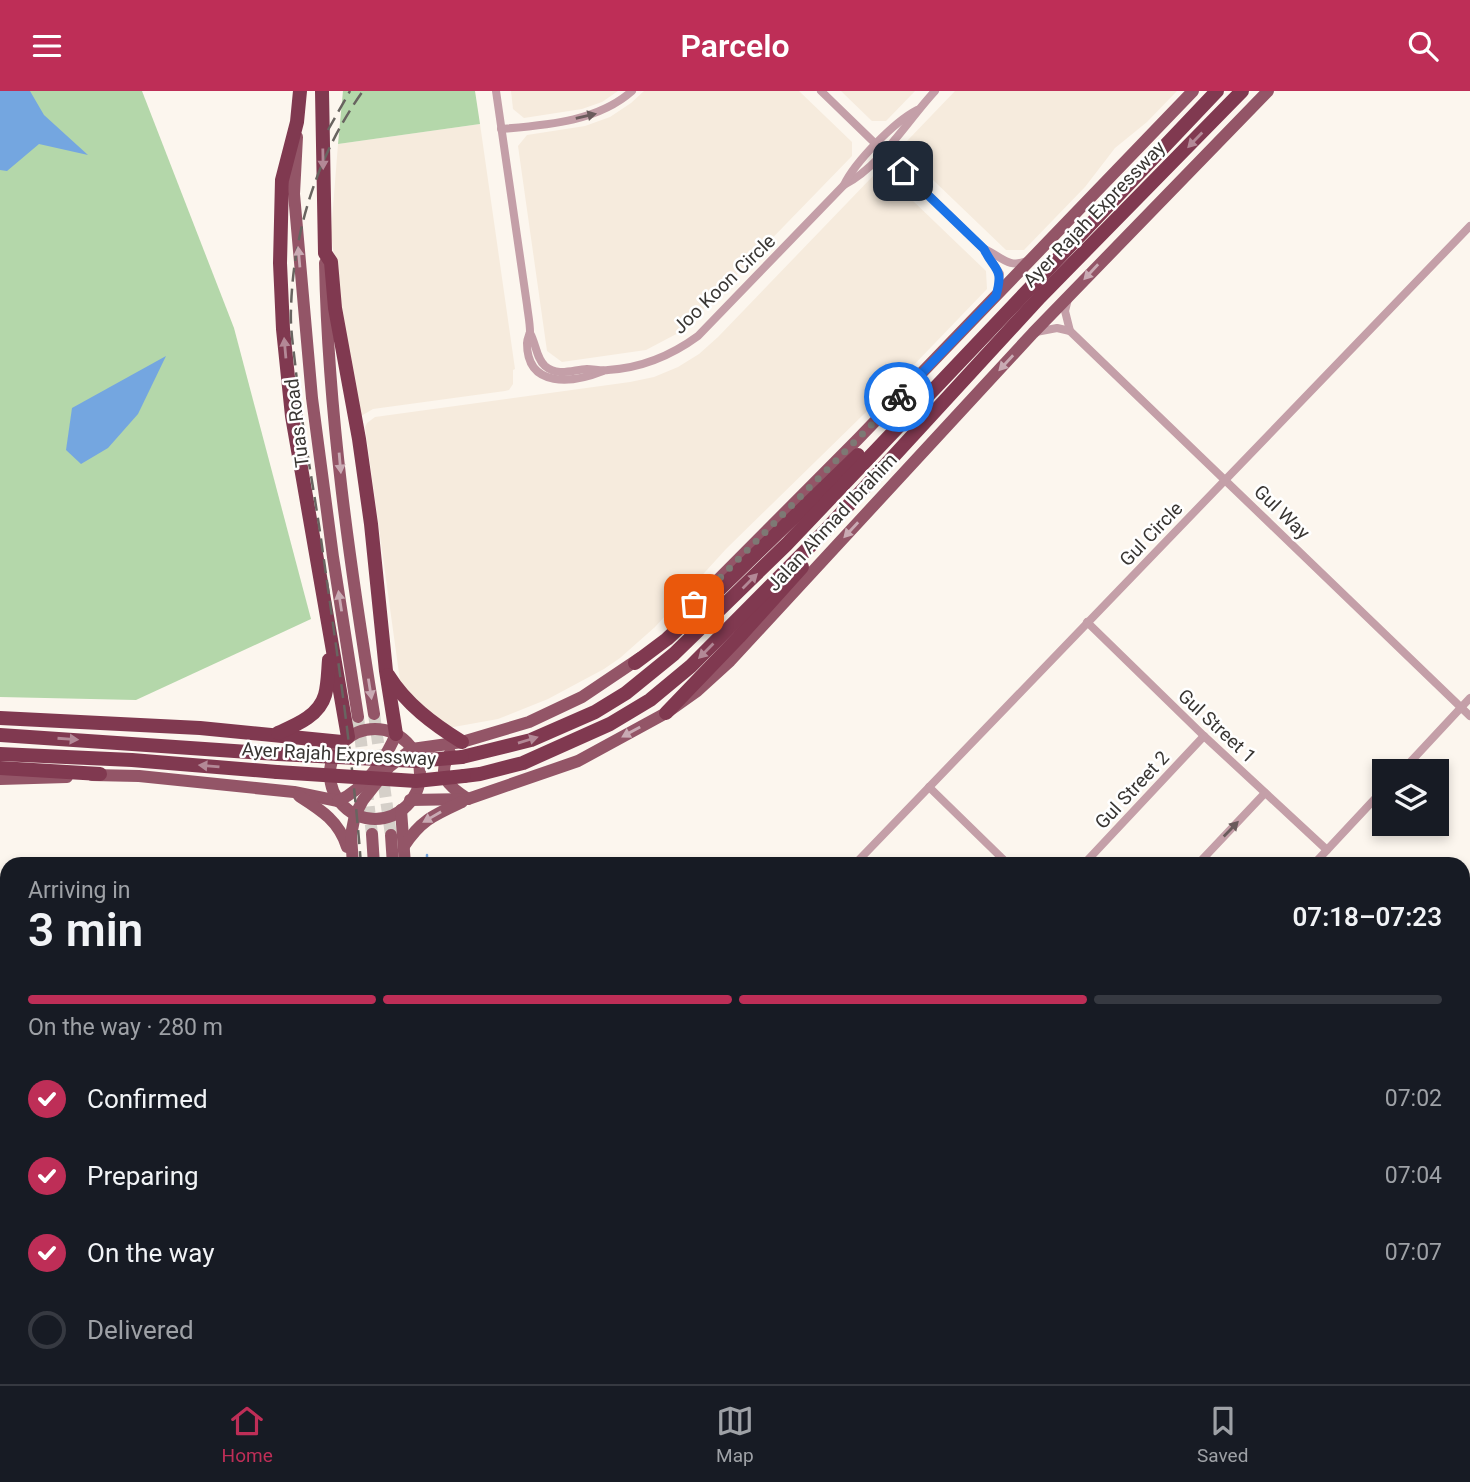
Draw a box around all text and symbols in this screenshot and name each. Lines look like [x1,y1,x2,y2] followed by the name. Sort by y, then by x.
[28,27,66,65] icon: menu
[680,27,790,65] text: Parcelo
[1404,27,1442,65] icon: search
[575,110,597,121] one-way arrow
[1186,131,1203,148] one-way arrow
[1018,136,1170,292] street label: Ayer Rajah Expressway
[873,141,933,201] pin
[317,148,329,170] one-way arrow
[884,152,922,190] icon: home
[668,229,780,339] street label: Joo Koon Circle
[293,246,304,268] one-way arrow
[1084,263,1100,280] one-way arrow
[280,337,291,359] one-way arrow
[998,354,1014,371] one-way arrow
[864,362,934,432] courier
[280,377,314,469] street label: Tuas Road
[880,378,918,416] icon: bike
[762,448,902,596] street label: Jalan Ahmad Ibrahim
[335,452,346,474] one-way arrow
[1249,480,1315,544] street label: Gul Way
[1115,497,1187,571] street label: Gul Circle
[843,521,859,539] one-way arrow
[742,573,758,589] one-way arrow
[664,574,724,634] pin
[675,585,713,623] icon: bag
[334,590,345,612] one-way arrow
[697,643,714,660] one-way arrow
[365,678,376,700] one-way arrow
[1173,684,1261,768] street label: Gul Street 1
[621,726,640,738] one-way arrow
[57,734,79,745] one-way arrow
[517,734,538,745] one-way arrow
[241,737,437,771] street label: Ayer Rajah Expressway
[1090,746,1174,834] street label: Gul Street 2
[1372,759,1449,836] map controls
[1372,759,1449,836] button: layers
[198,760,220,771] one-way arrow
[422,811,441,824] one-way arrow
[1223,820,1239,838] one-way arrow
[28,877,131,904] text: Arriving in
[1292,902,1442,932] text: 07:18–07:23
[28,903,143,957] text: 3 min
[28,1014,223,1041] text: On the way · 280 m
[28,1080,66,1118] icon: check
[87,1084,208,1114] text: Confirmed
[1385,1085,1442,1112] text: 07:02
[28,1157,66,1195] icon: check
[87,1161,199,1191] text: Preparing
[1385,1162,1442,1189] text: 07:04
[28,1234,66,1272] icon: check
[87,1238,215,1268] text: On the way
[1385,1239,1442,1266] text: 07:07
[87,1315,194,1345] text: Delivered
[222,1402,273,1467] tab: Home
[716,1402,754,1467] tab: Map
[1197,1402,1248,1467] tab: Saved

